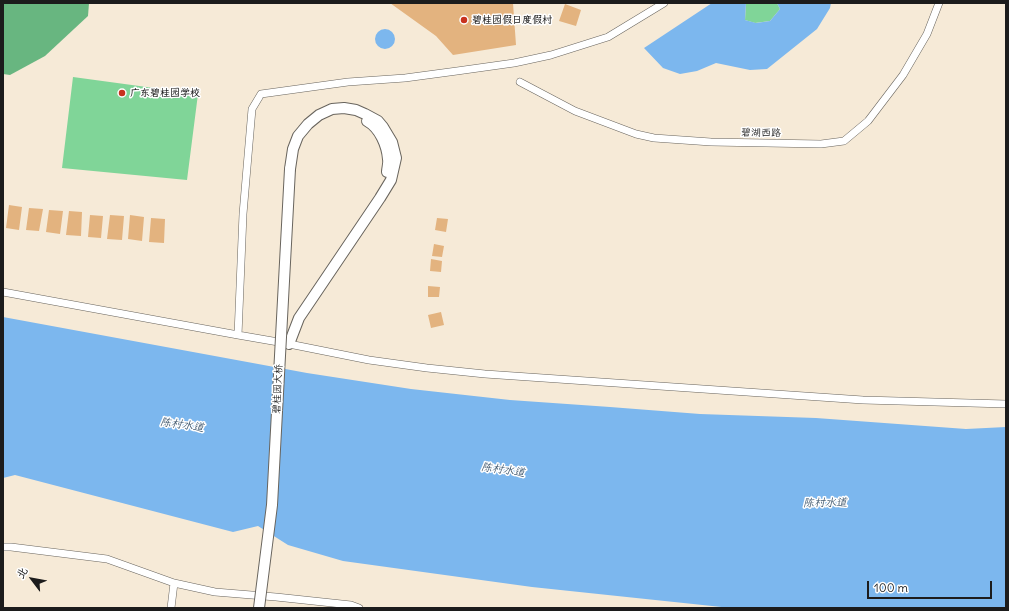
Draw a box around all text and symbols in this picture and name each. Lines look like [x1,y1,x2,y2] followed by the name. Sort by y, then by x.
[472,14,552,26] place label: 碧桂园假日度假村
[459,15,469,25] marker: 碧桂园假日度假村
[130,87,200,99] place label: 广东碧桂园学校
[117,88,127,98] marker: 广东碧桂园学校
[741,127,781,139] street label: 碧湖西路
[271,364,285,414] street label: 碧桂园大桥
[159,415,205,435] water label: 陈村水道
[480,460,526,480] water label: 陈村水道
[803,496,847,510] water label: 陈村水道
[12,559,52,599] north arrow
[13,564,31,581] text: 北
[869,573,994,599] scale bar
[874,580,908,595] text: 100 m

